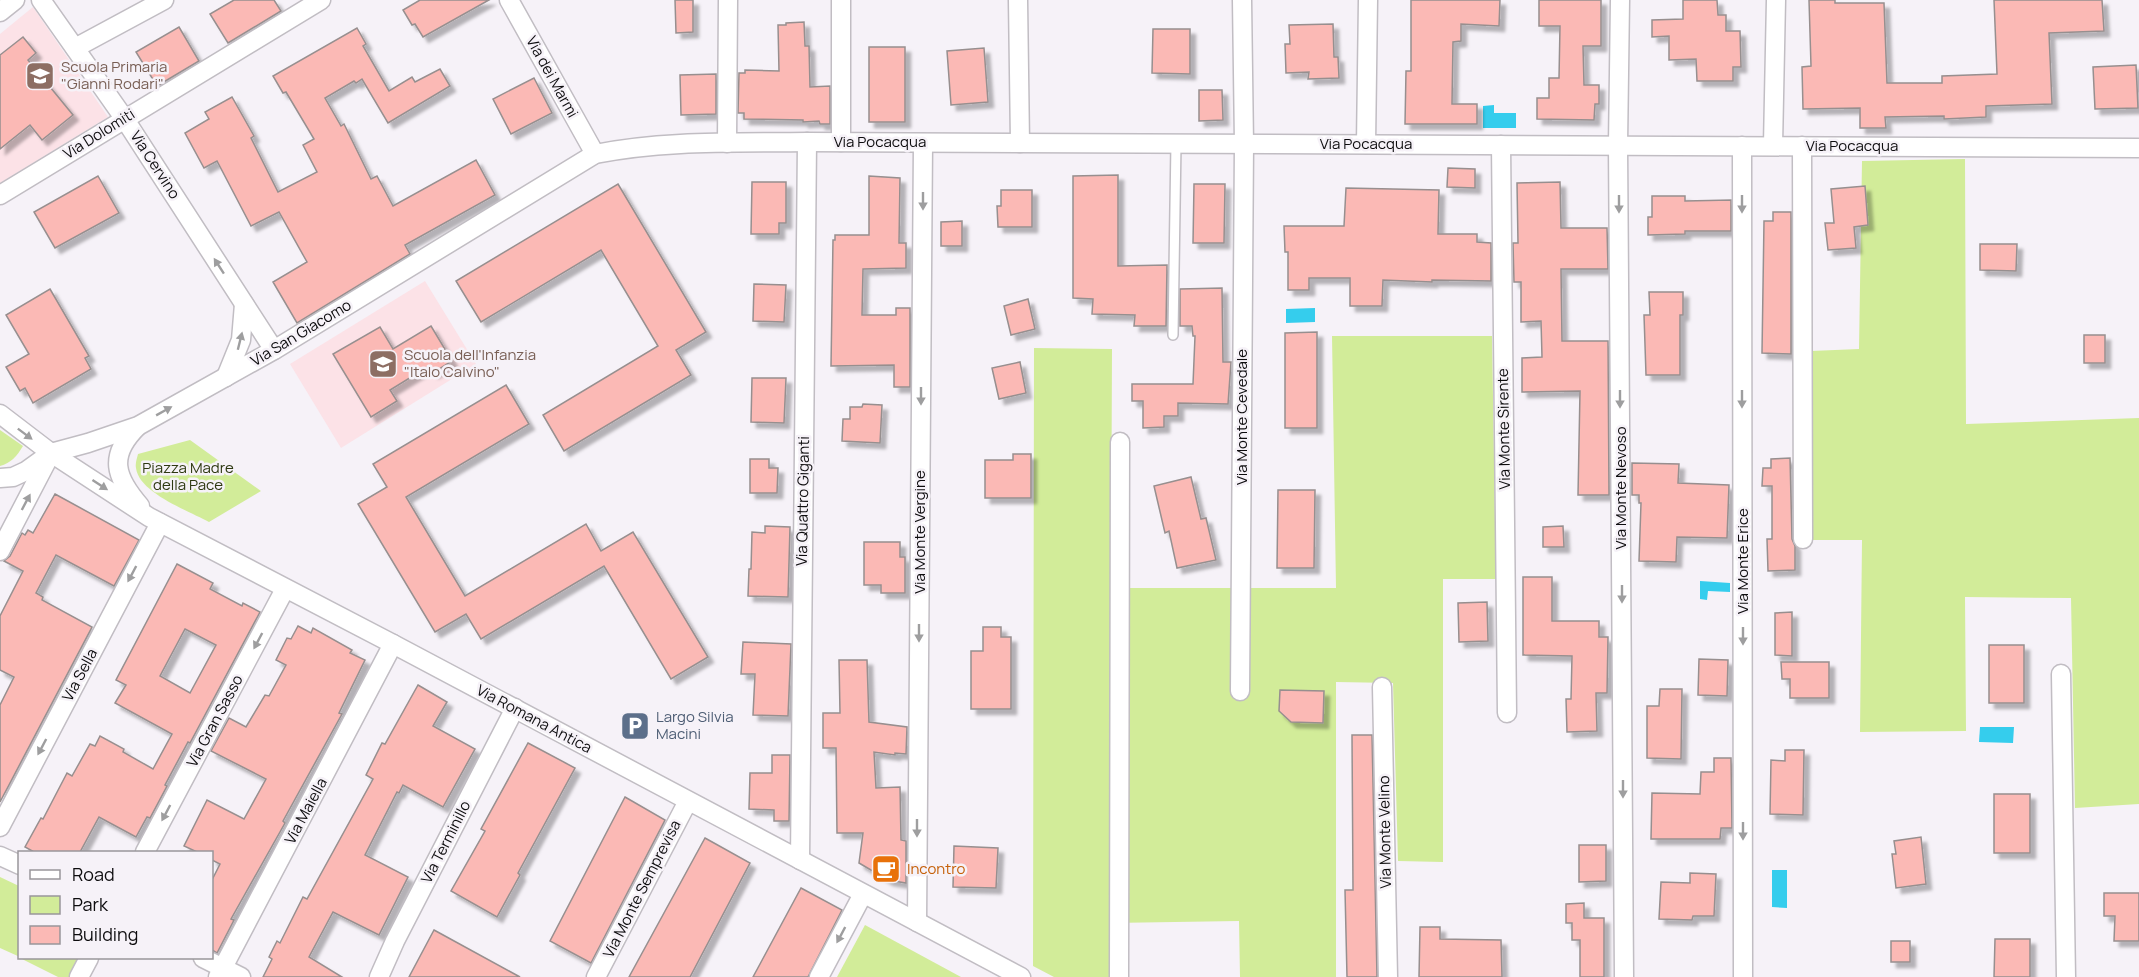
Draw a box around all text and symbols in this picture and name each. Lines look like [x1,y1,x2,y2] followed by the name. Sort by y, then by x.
[521,32,584,121] street label: Via dei Marmi
[61,56,167,94] place label: Scuola Primaria "Gianni Rodari"
[24,60,56,92] school or university icon: Scuola Primaria "Gianni Rodari"
[59,103,138,164] street label: Via Dolomiti
[126,127,185,203] street label: Via Cervino
[834,131,926,152] street label: Via Pocacqua
[1320,133,1412,154] street label: Via Pocacqua
[1806,135,1898,156] street label: Via Pocacqua
[918,192,928,211] one-way arrow
[1614,194,1623,213] one-way arrow
[1737,195,1747,214] one-way arrow
[214,257,225,274] one-way arrow
[246,294,355,371] street label: Via San Giacomo
[236,332,246,350] one-way arrow
[404,344,536,382] place label: Scuola dell'Infanzia "Italo Calvino"
[367,348,399,380] school or university icon: Scuola dell'Infanzia "Italo Calvino"
[1231,349,1252,485] street label: Via Monte Cevedale
[1492,368,1515,490] street label: Via Monte Sirente
[916,387,926,406] one-way arrow
[1615,389,1625,408] one-way arrow
[1737,390,1747,409] one-way arrow
[156,406,173,416] one-way arrow
[1610,426,1631,550] street label: Via Monte Nevoso
[18,427,33,439] one-way arrow
[791,436,814,566] street label: Via Quattro Giganti
[142,457,234,495] park label: Piazza Madre della Pace
[909,470,930,594] street label: Via Monte Vergine
[92,479,108,490] one-way arrow
[21,493,31,510] one-way arrow
[1732,508,1753,614] street label: Via Monte Erice
[128,566,137,583] one-way arrow
[1617,584,1626,603] one-way arrow
[914,624,924,643] one-way arrow
[1738,627,1748,646] one-way arrow
[253,632,263,649] one-way arrow
[57,645,102,705] street label: Via Sella
[181,671,248,771] street label: Via Gran Sasso
[473,679,596,758] street label: Via Romana Antica
[656,706,734,744] place label: Largo Silvia Macini
[619,710,651,742] parking icon: Largo Silvia Macini
[37,739,47,756] one-way arrow
[279,774,332,848] street label: Via Maiella
[1373,775,1396,889] street label: Via Monte Velino
[1618,779,1628,798] one-way arrow
[416,797,475,887] street label: Via Terminillo
[161,805,171,822] one-way arrow
[598,816,685,961] street label: Via Monte Semprevisa
[912,819,922,838] one-way arrow
[1738,822,1748,841] one-way arrow
[18,851,213,959] legend
[870,853,902,885] cafe icon: Incontro
[907,858,965,879] place label: Incontro
[72,862,115,886] text: Road
[72,892,109,916] text: Park
[72,922,138,946] text: Building
[836,927,846,944] one-way arrow

